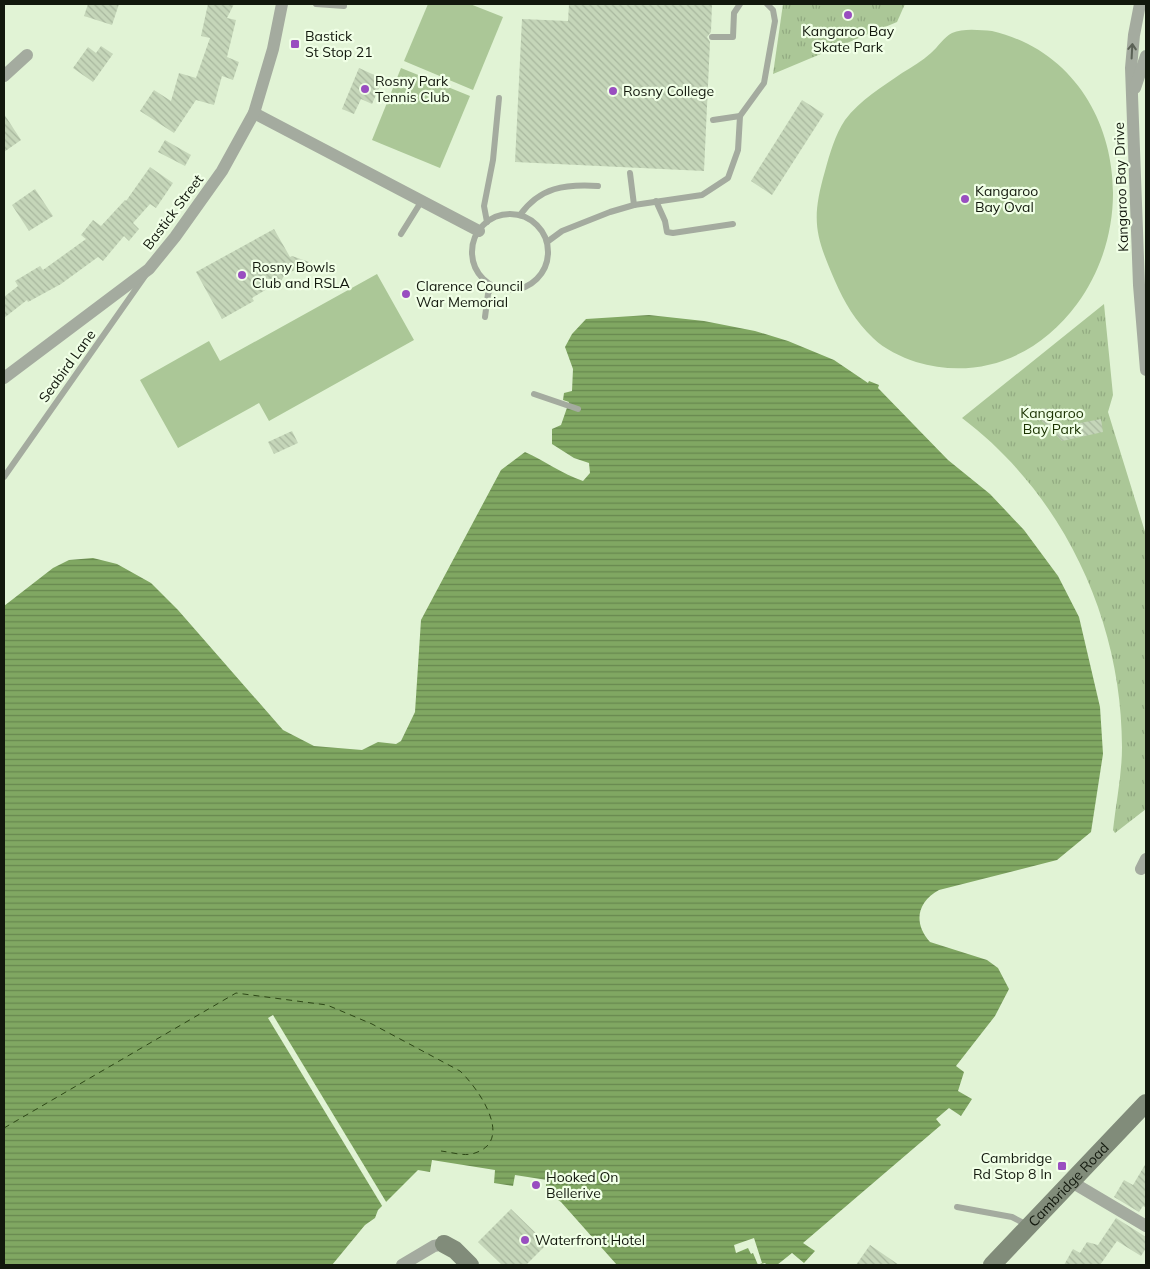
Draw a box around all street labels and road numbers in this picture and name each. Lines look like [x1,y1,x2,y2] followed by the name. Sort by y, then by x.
[1110,122,1132,252] street label: Kangaroo Bay Drive
[139,171,207,253] street label: Bastick Street
[35,326,99,406] street label: Seabird Lane
[1024,1139,1113,1230] street label: Cambridge Road

